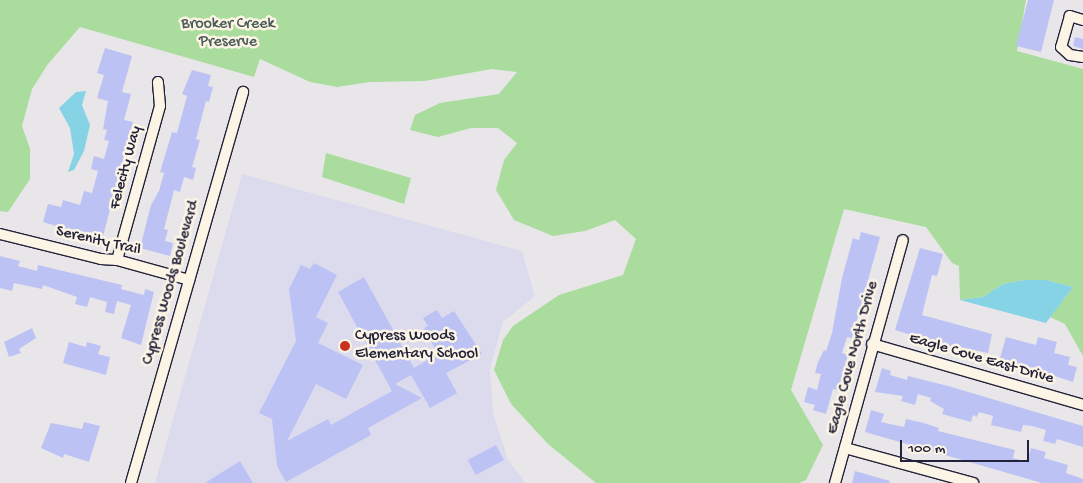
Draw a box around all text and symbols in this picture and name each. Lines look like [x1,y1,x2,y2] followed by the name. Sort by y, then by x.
[181,15,275,53] park label: Brooker Creek Preserve
[107,124,147,212] street label: Felecity Way
[139,199,205,367] street label: Cypress Woods Boulevard
[54,223,142,261] street label: Serenity Trail
[824,279,884,437] street label: Eagle Cove North Drive
[355,327,478,365] place label: Cypress Woods Elementary School
[906,330,1056,390] street label: Eagle Cove East Drive
[339,340,351,352] marker: Cypress Woods Elementary School
[903,430,1032,462] scale bar
[908,440,945,458] text: 100 m

